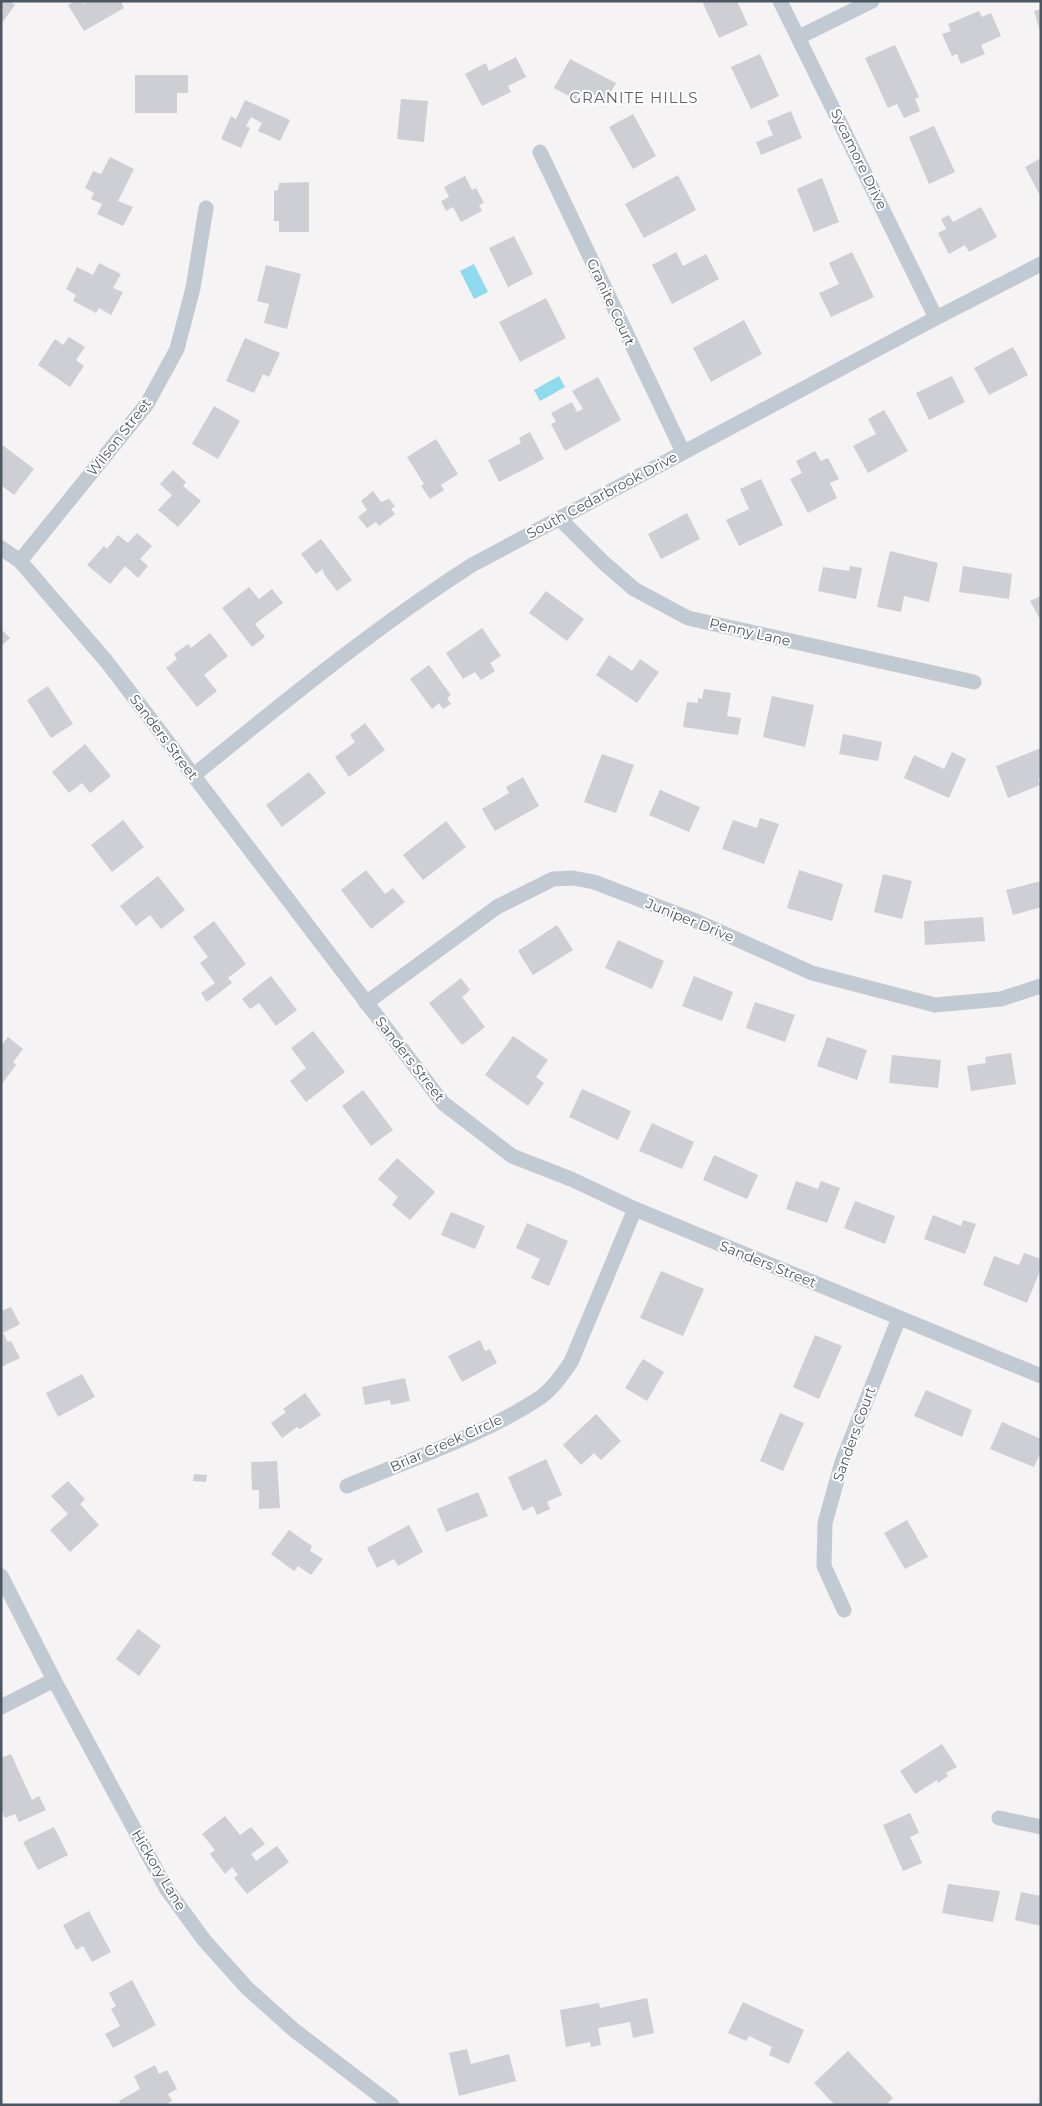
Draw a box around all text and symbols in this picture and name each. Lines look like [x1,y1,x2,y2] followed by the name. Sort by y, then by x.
[570,88,699,107] district label: GRANITE HILLS
[827,106,891,212] street label: Sycamore Drive
[583,256,639,349] street label: Granite Court
[83,394,155,480] street label: Wilson Street
[524,448,680,542] street label: South Cedarbrook Drive
[708,614,792,650] street label: Penny Lane
[126,691,202,784] street label: Sanders Street
[642,894,737,946] street label: Juniper Drive
[371,1013,449,1105] street label: Sanders Street
[717,1236,819,1292] street label: Sanders Street
[828,1384,880,1484] street label: Sanders Court
[387,1410,505,1476] street label: Briar Creek Circle
[128,1826,190,1914] street label: Hickory Lane

